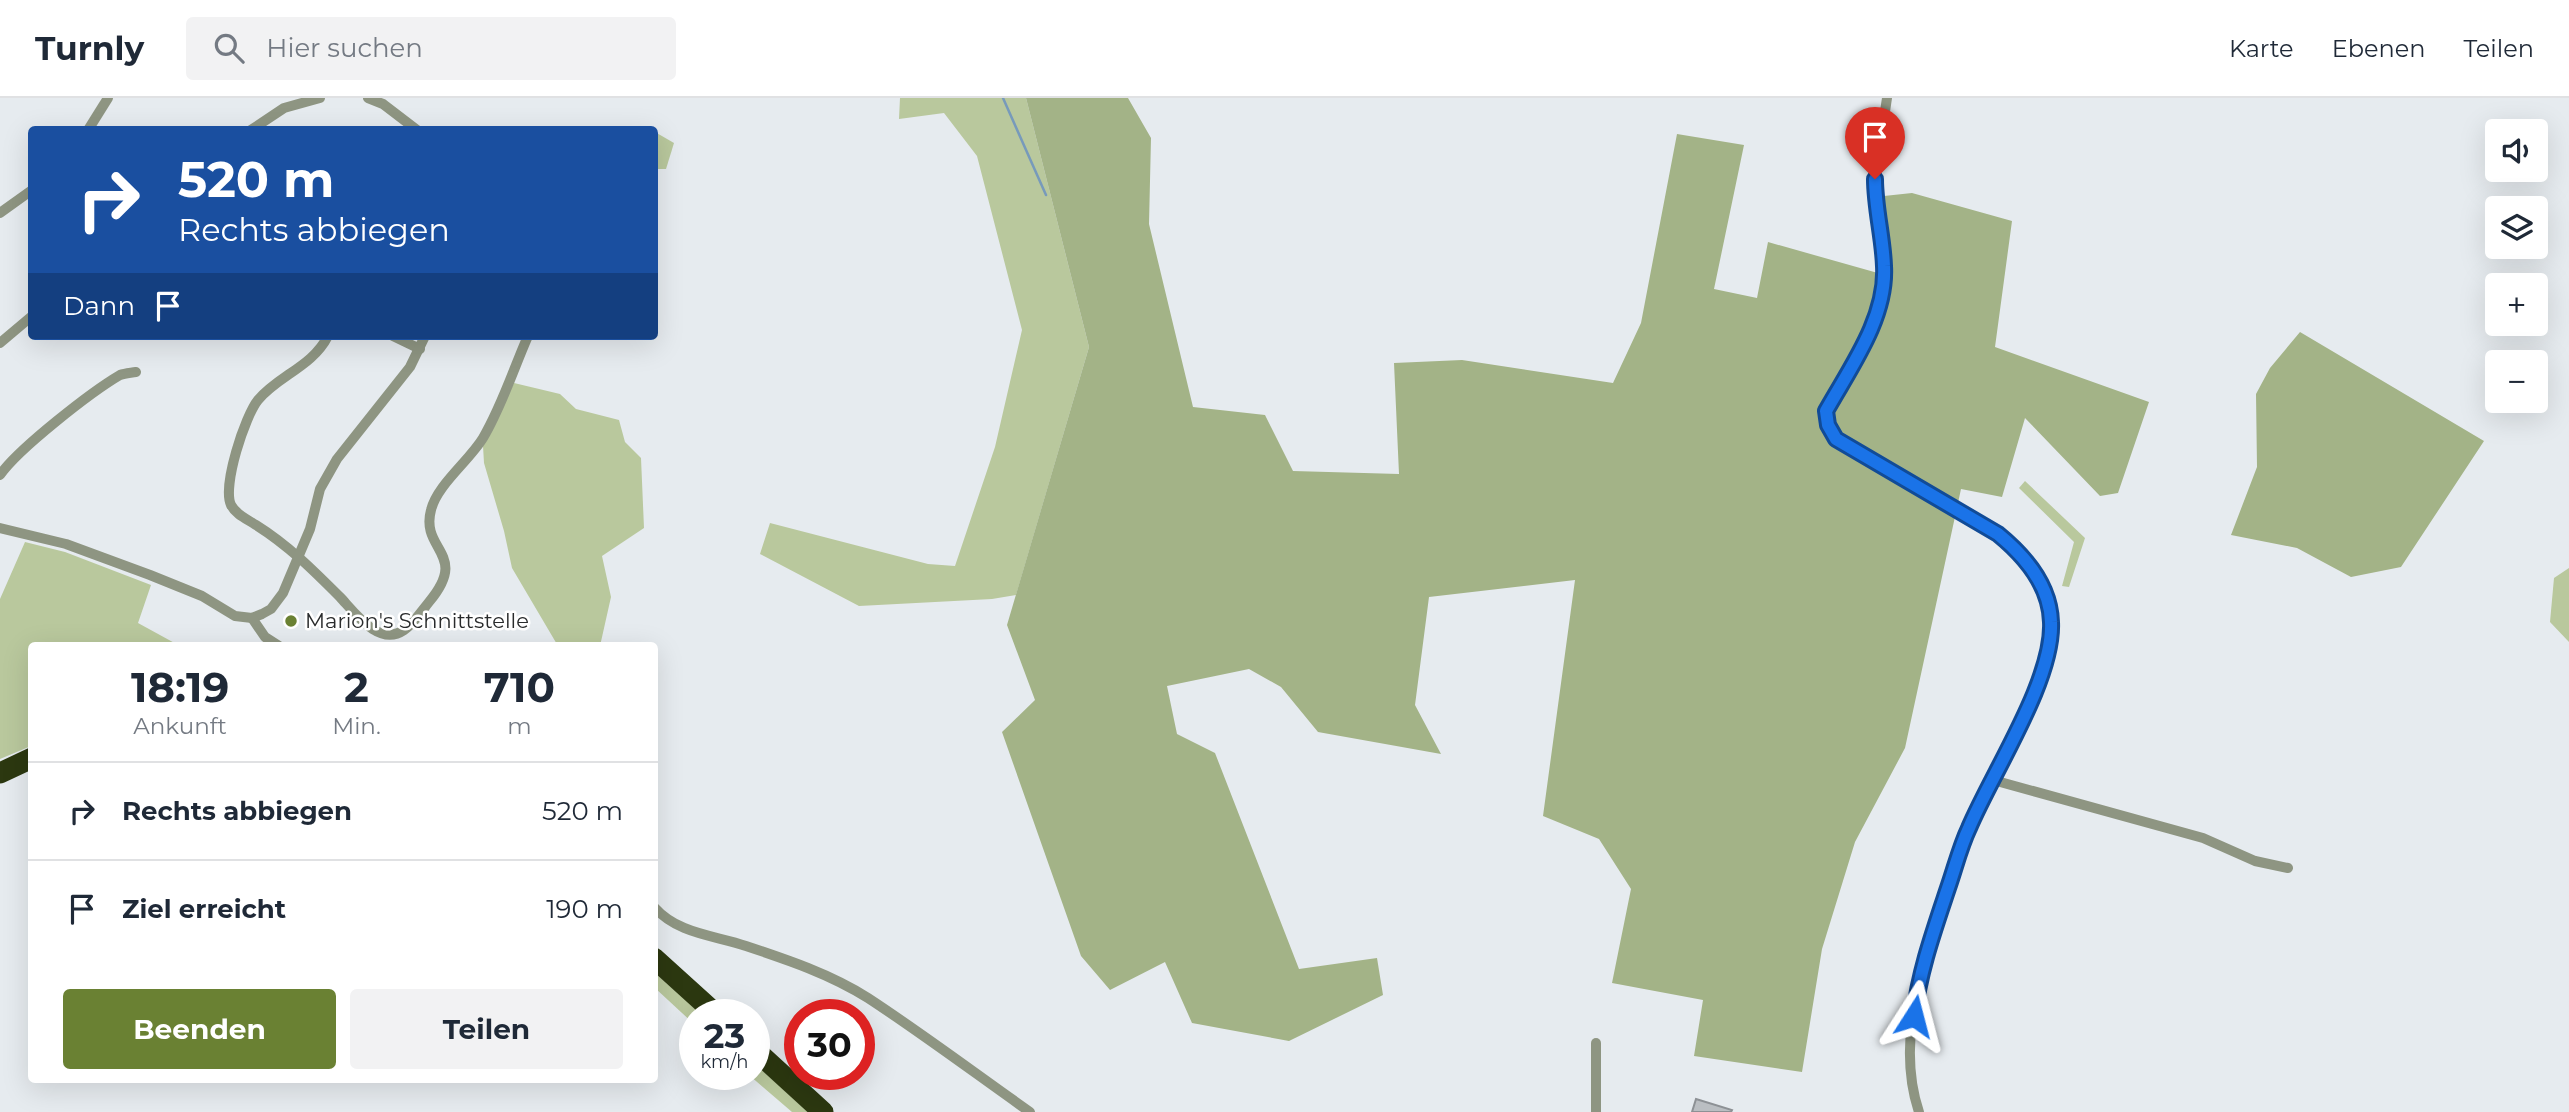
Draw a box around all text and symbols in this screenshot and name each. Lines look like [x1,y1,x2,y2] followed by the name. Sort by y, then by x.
[186,17,676,80] search box
[35,28,144,68] text: Turnly
[210,29,248,67] icon: search
[266,32,423,64] text: Hier suchen
[2229,34,2294,63] text: Karte
[2332,34,2425,63] text: Ebenen
[2463,34,2534,63] text: Teilen
[1845,107,1905,179] pin
[1856,118,1894,156] icon: arrive
[2485,119,2548,413] map controls
[2485,119,2548,182] button: sound
[178,150,334,209] text: 520 m
[63,154,154,245] icon: right
[2485,196,2548,259] button: layers
[178,210,450,249] text: Rechts abbiegen
[2485,273,2548,336] button: +
[149,287,187,325] icon: arrive
[63,290,135,322] text: Dann
[2485,350,2548,413] button: −
[305,608,529,633] place label: Marion's Schnittstelle
[283,613,299,629] marker: Marion's Schnittstelle
[131,661,229,713] text: 18:19
[344,661,369,713] text: 2
[484,661,555,713] text: 710
[133,712,227,740] text: Ankunft
[332,712,381,740] text: Min.
[507,712,532,740] text: m
[63,792,101,830] icon: right
[122,795,352,827] text: Rechts abbiegen
[542,795,623,827] text: 520 m
[63,890,101,928] icon: arrive
[122,893,286,925] text: Ziel erreicht
[546,893,623,925] text: 190 m
[1877,979,1951,1053] position arrow
[63,989,336,1069] button: Beenden
[350,989,623,1069] button: Teilen
[784,999,875,1090] speed limit sign: 30
[704,1014,745,1057] text: 23
[700,1051,749,1073] text: km/h

